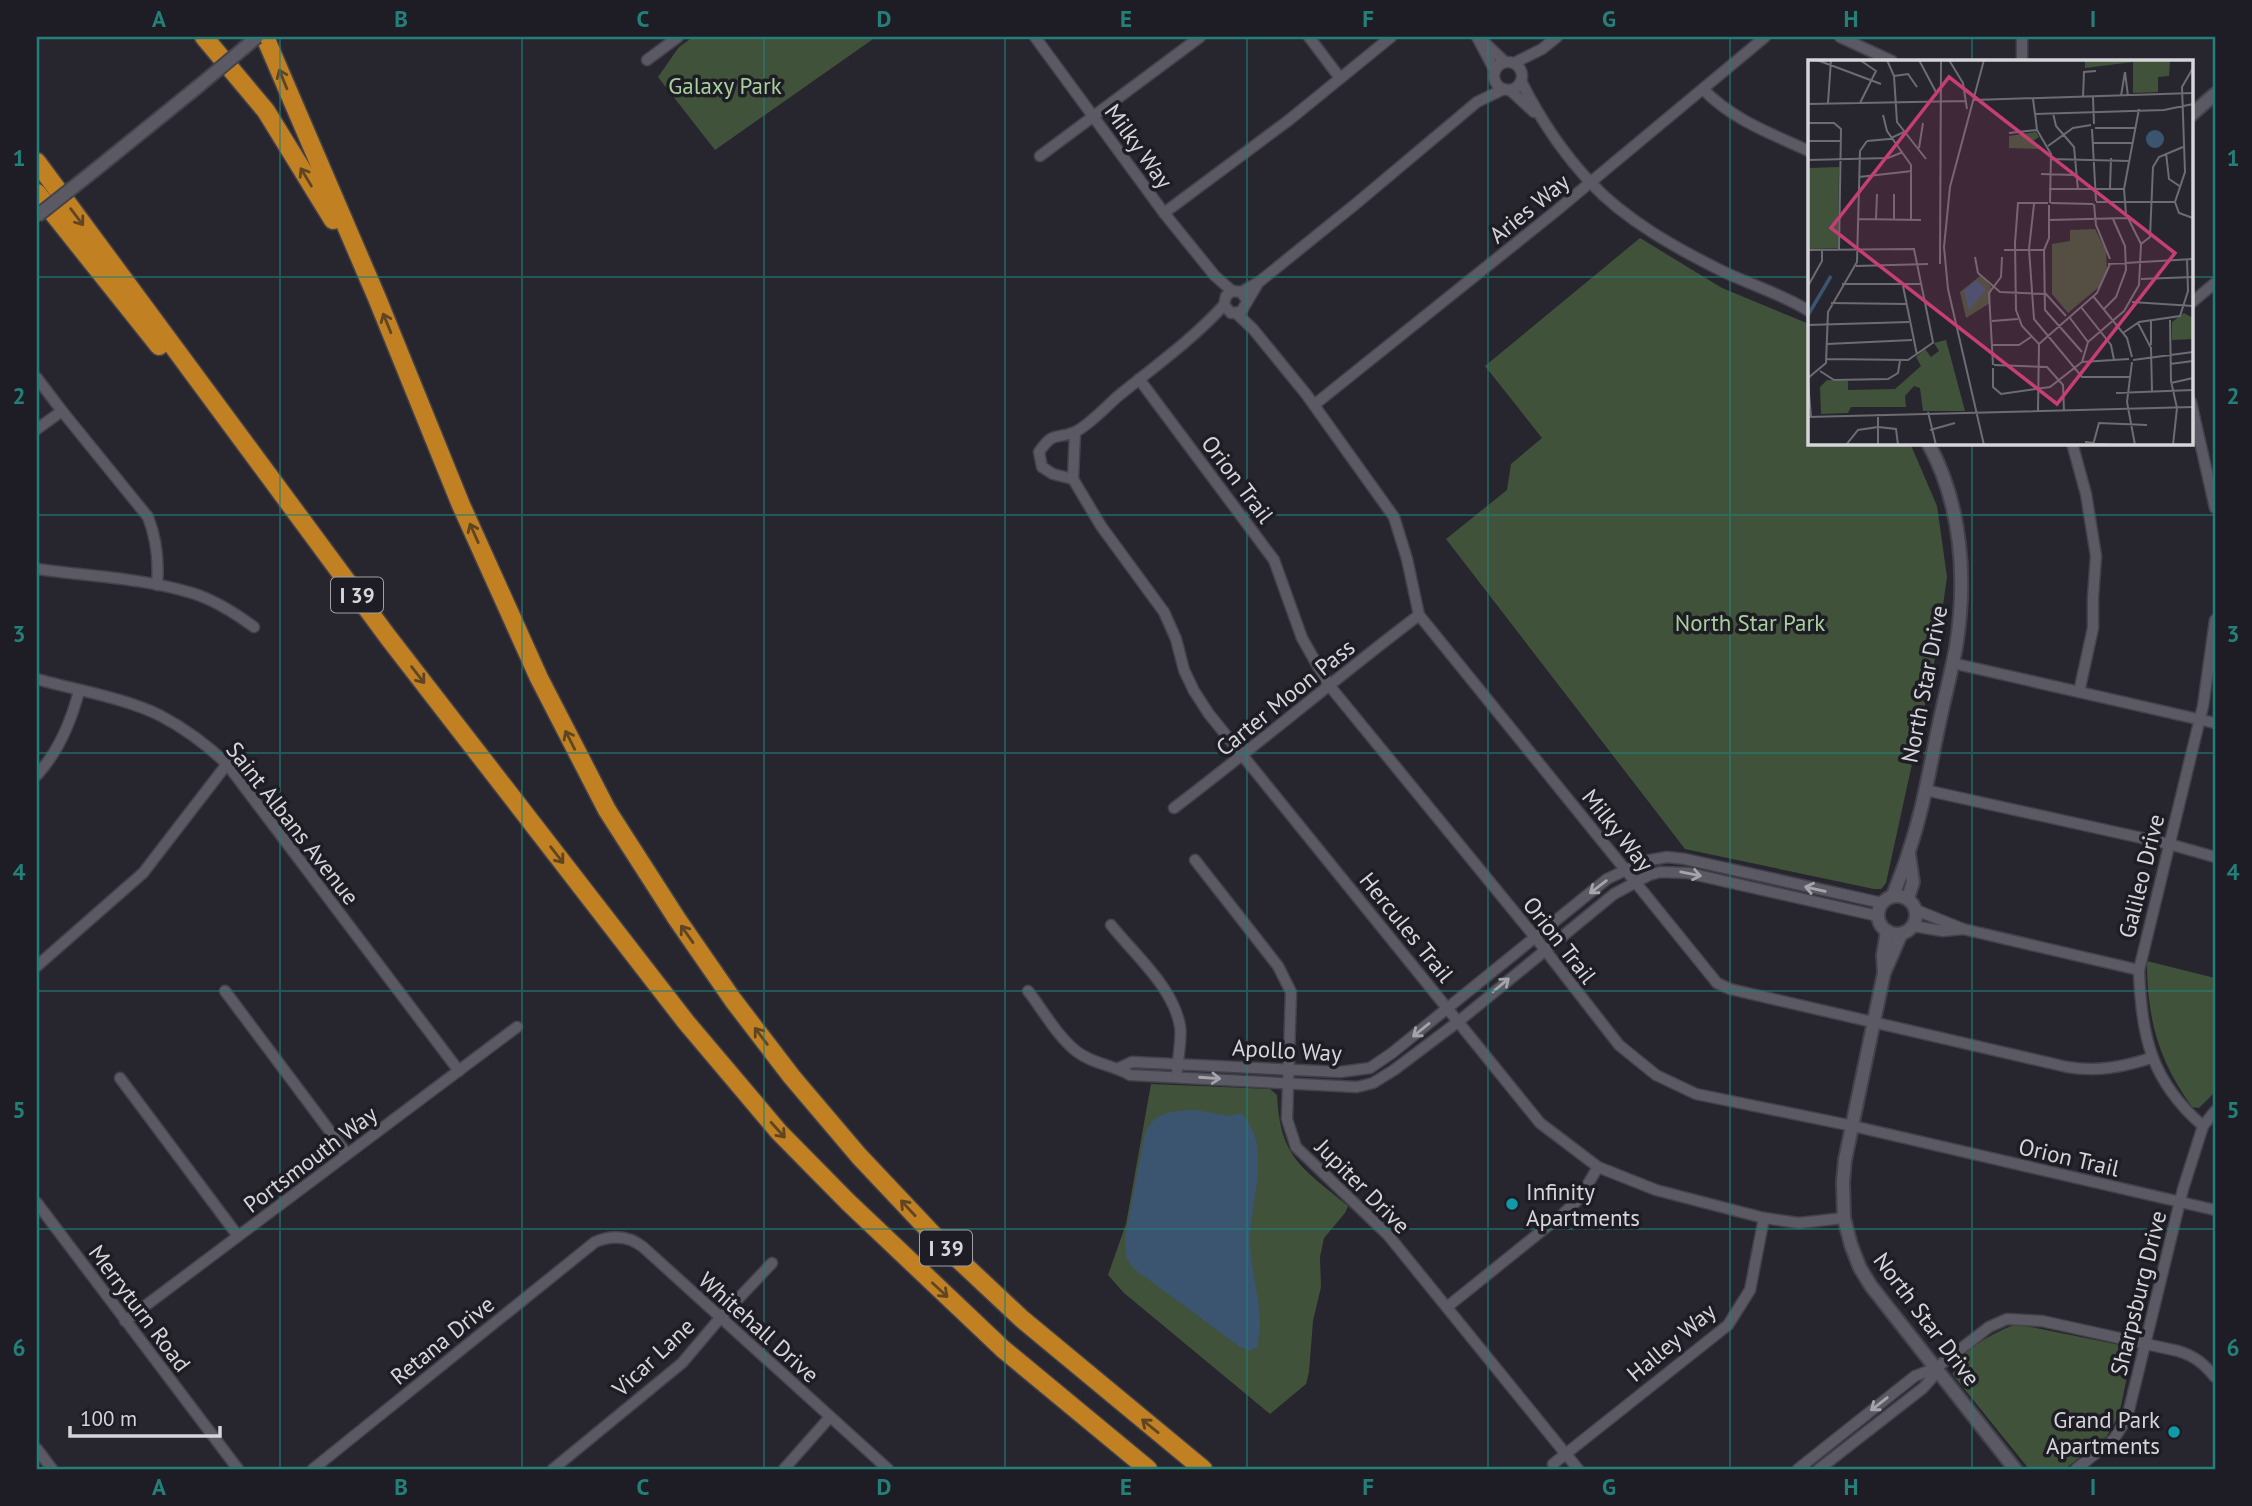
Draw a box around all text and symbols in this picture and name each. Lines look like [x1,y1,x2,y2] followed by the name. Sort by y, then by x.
[152,4,166,33] text: A
[394,4,408,33] text: B
[637,4,650,33] text: C
[877,4,891,33] text: D
[1120,4,1132,33] text: E
[1362,4,1374,33] text: F
[1602,4,1616,33] text: G
[1844,4,1858,33] text: H
[2090,4,2096,33] text: I
[1808,60,2192,444] inset map
[275,69,288,90] one-way arrow
[668,71,782,100] park label: Galaxy Park
[1099,98,1180,194] street label: Milky Way
[12,143,26,172] text: 1
[2226,143,2240,172] text: 1
[299,167,313,187] one-way arrow
[1483,167,1575,249] street label: Aries Way
[70,207,85,226] one-way arrow
[379,313,392,335] one-way arrow
[12,381,26,410] text: 2
[2226,381,2240,410] text: 2
[1196,429,1281,529] street label: Orion Trail
[467,523,480,545] one-way arrow
[331,578,383,612] road number: I 39
[1895,603,1953,765] street label: North Star Drive
[1675,608,1825,637] park label: North Star Park
[12,619,26,648] text: 3
[2226,619,2240,648] text: 3
[1210,632,1360,762] street label: Carter Moon Pass
[410,666,425,684] one-way arrow
[562,730,576,750] one-way arrow
[220,736,366,910] street label: Saint Albans Avenue
[1576,783,1660,877] street label: Milky Way
[2112,811,2170,941] street label: Galileo Drive
[549,846,564,864] one-way arrow
[12,857,26,886] text: 4
[2226,857,2240,886] text: 4
[1354,866,1461,988] street label: Hercules Trail
[1679,868,1702,881] one-way arrow
[1589,879,1608,894] one-way arrow
[1804,882,1827,896] one-way arrow
[1517,891,1603,990] street label: Orion Trail
[680,925,694,944] one-way arrow
[1492,977,1510,993] one-way arrow
[1413,1022,1431,1037] one-way arrow
[753,1027,768,1045] one-way arrow
[1231,1033,1343,1067] street label: Apollo Way
[1198,1072,1221,1085] one-way arrow
[12,1095,26,1124] text: 5
[2226,1095,2240,1124] text: 5
[237,1099,383,1219] street label: Portsmouth Way
[770,1121,786,1139] one-way arrow
[2016,1131,2122,1183] street label: Orion Trail
[1309,1132,1417,1240] street label: Jupiter Drive
[1526,1177,1640,1232] place label: Infinity Apartments
[1504,1196,1520,1212] marker: Infinity Apartments
[900,1200,917,1217] one-way arrow
[2104,1208,2172,1378] street label: Sharpsburg Drive
[920,1230,972,1266] road number: I 39
[83,1239,197,1377] street label: Merryturn Road
[1867,1246,1987,1392] street label: North Star Drive
[693,1265,825,1389] street label: Whitehall Drive
[931,1281,948,1298] one-way arrow
[384,1289,500,1391] street label: Retana Drive
[1621,1296,1722,1388] street label: Halley Way
[605,1312,700,1403] street label: Vicar Lane
[12,1333,26,1362] text: 6
[2226,1333,2240,1362] text: 6
[70,1394,220,1438] scale bar
[1870,1397,1889,1412] one-way arrow
[80,1405,137,1432] text: 100 m
[2046,1405,2160,1460] place label: Grand Park Apartments
[1141,1419,1159,1434] one-way arrow
[2166,1424,2182,1440] marker: Grand Park Apartments
[152,1472,166,1501] text: A
[394,1472,408,1501] text: B
[637,1472,650,1501] text: C
[877,1472,891,1501] text: D
[1120,1472,1132,1501] text: E
[1362,1472,1374,1501] text: F
[1602,1472,1616,1501] text: G
[1844,1472,1858,1501] text: H
[2090,1472,2096,1501] text: I

